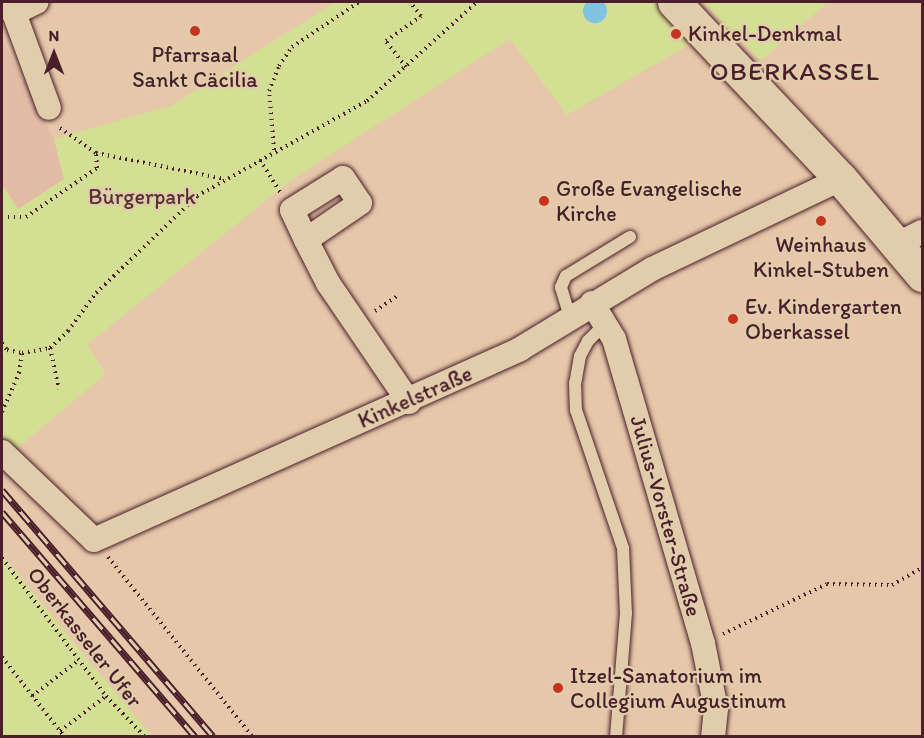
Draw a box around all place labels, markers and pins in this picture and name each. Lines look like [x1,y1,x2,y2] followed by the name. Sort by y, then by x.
[688,21,842,47] place label: Kinkel-Denkmal
[188,24,202,38] marker: Pfarrsaal Sankt Cäcilia
[669,27,683,41] marker: Kinkel-Denkmal
[132,41,258,92] place label: Pfarrsaal Sankt Cäcilia
[556,175,741,226] place label: Große Evangelische Kirche
[537,194,551,208] marker: Große Evangelische Kirche
[814,214,828,228] marker: Weinhaus Kinkel-Stuben
[753,231,889,282] place label: Weinhaus Kinkel-Stuben
[745,293,903,344] place label: Ev. Kindergarten Oberkassel
[726,312,740,326] marker: Ev. Kindergarten Oberkassel
[570,662,786,714] place label: Itzel-Sanatorium im Collegium Augustinum
[551,681,565,695] marker: Itzel-Sanatorium im Collegium Augustinum

